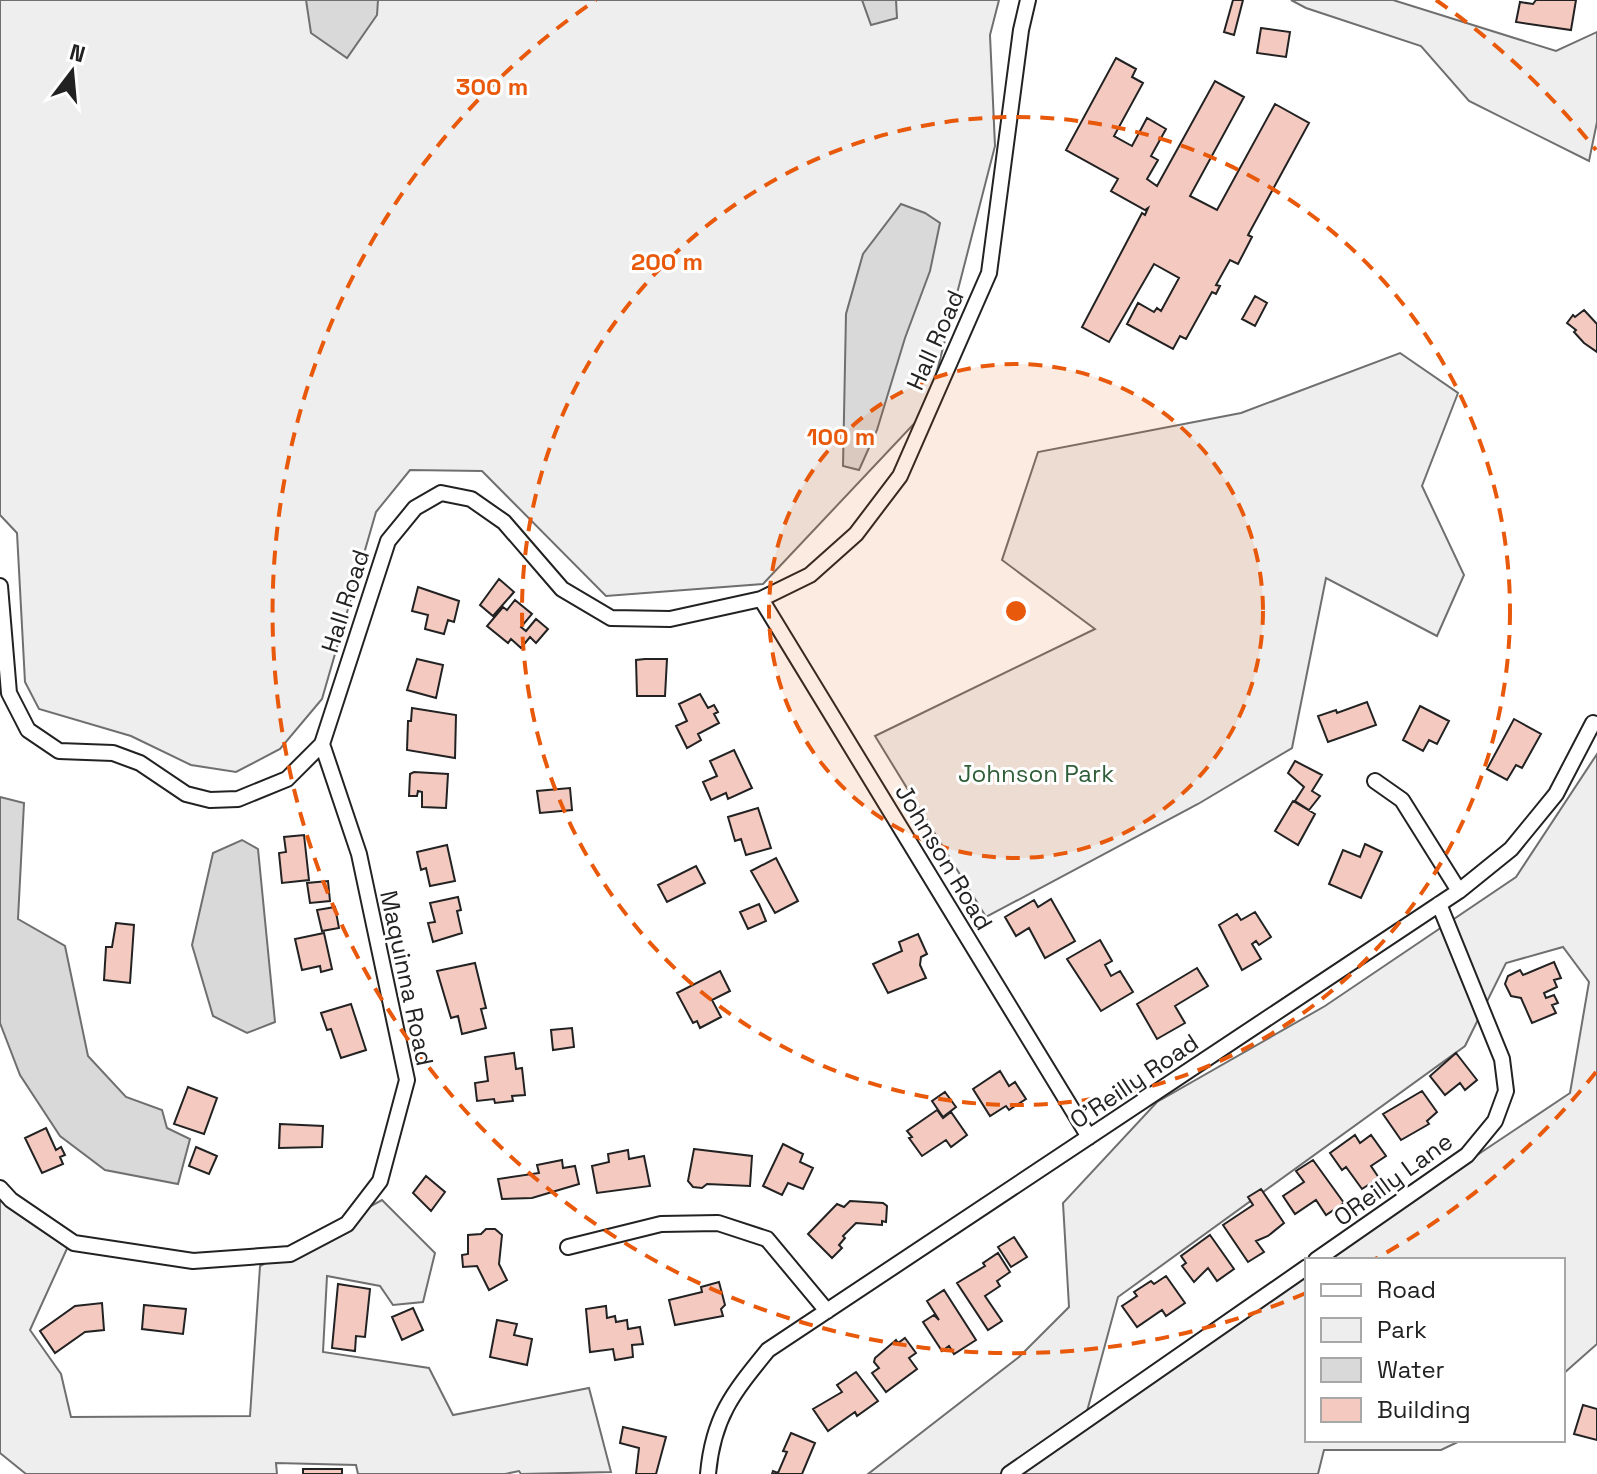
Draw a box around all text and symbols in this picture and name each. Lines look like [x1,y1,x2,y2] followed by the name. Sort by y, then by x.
[32,32,112,112] north arrow
[67,37,88,68] text: N
[456,71,528,102] text: 300 m
[631,246,703,277] text: 200 m
[899,285,971,395] street label: Hall Road
[807,421,875,452] text: 100 m
[314,546,376,656] street label: Hall Road
[1002,597,1030,625] centre of rings
[958,758,1114,789] park label: Johnson Park
[888,778,1000,936] street label: Johnson Road
[373,887,441,1069] street label: Maquinna Road
[1064,1027,1204,1135] street label: O'Reilly Road
[1327,1125,1459,1233] street label: OReilly Lane
[1305,1258,1565,1442] legend
[1377,1274,1436,1305] text: Road
[1377,1314,1427,1345] text: Park
[1377,1354,1445,1385] text: Water
[1377,1394,1471,1425] text: Building

